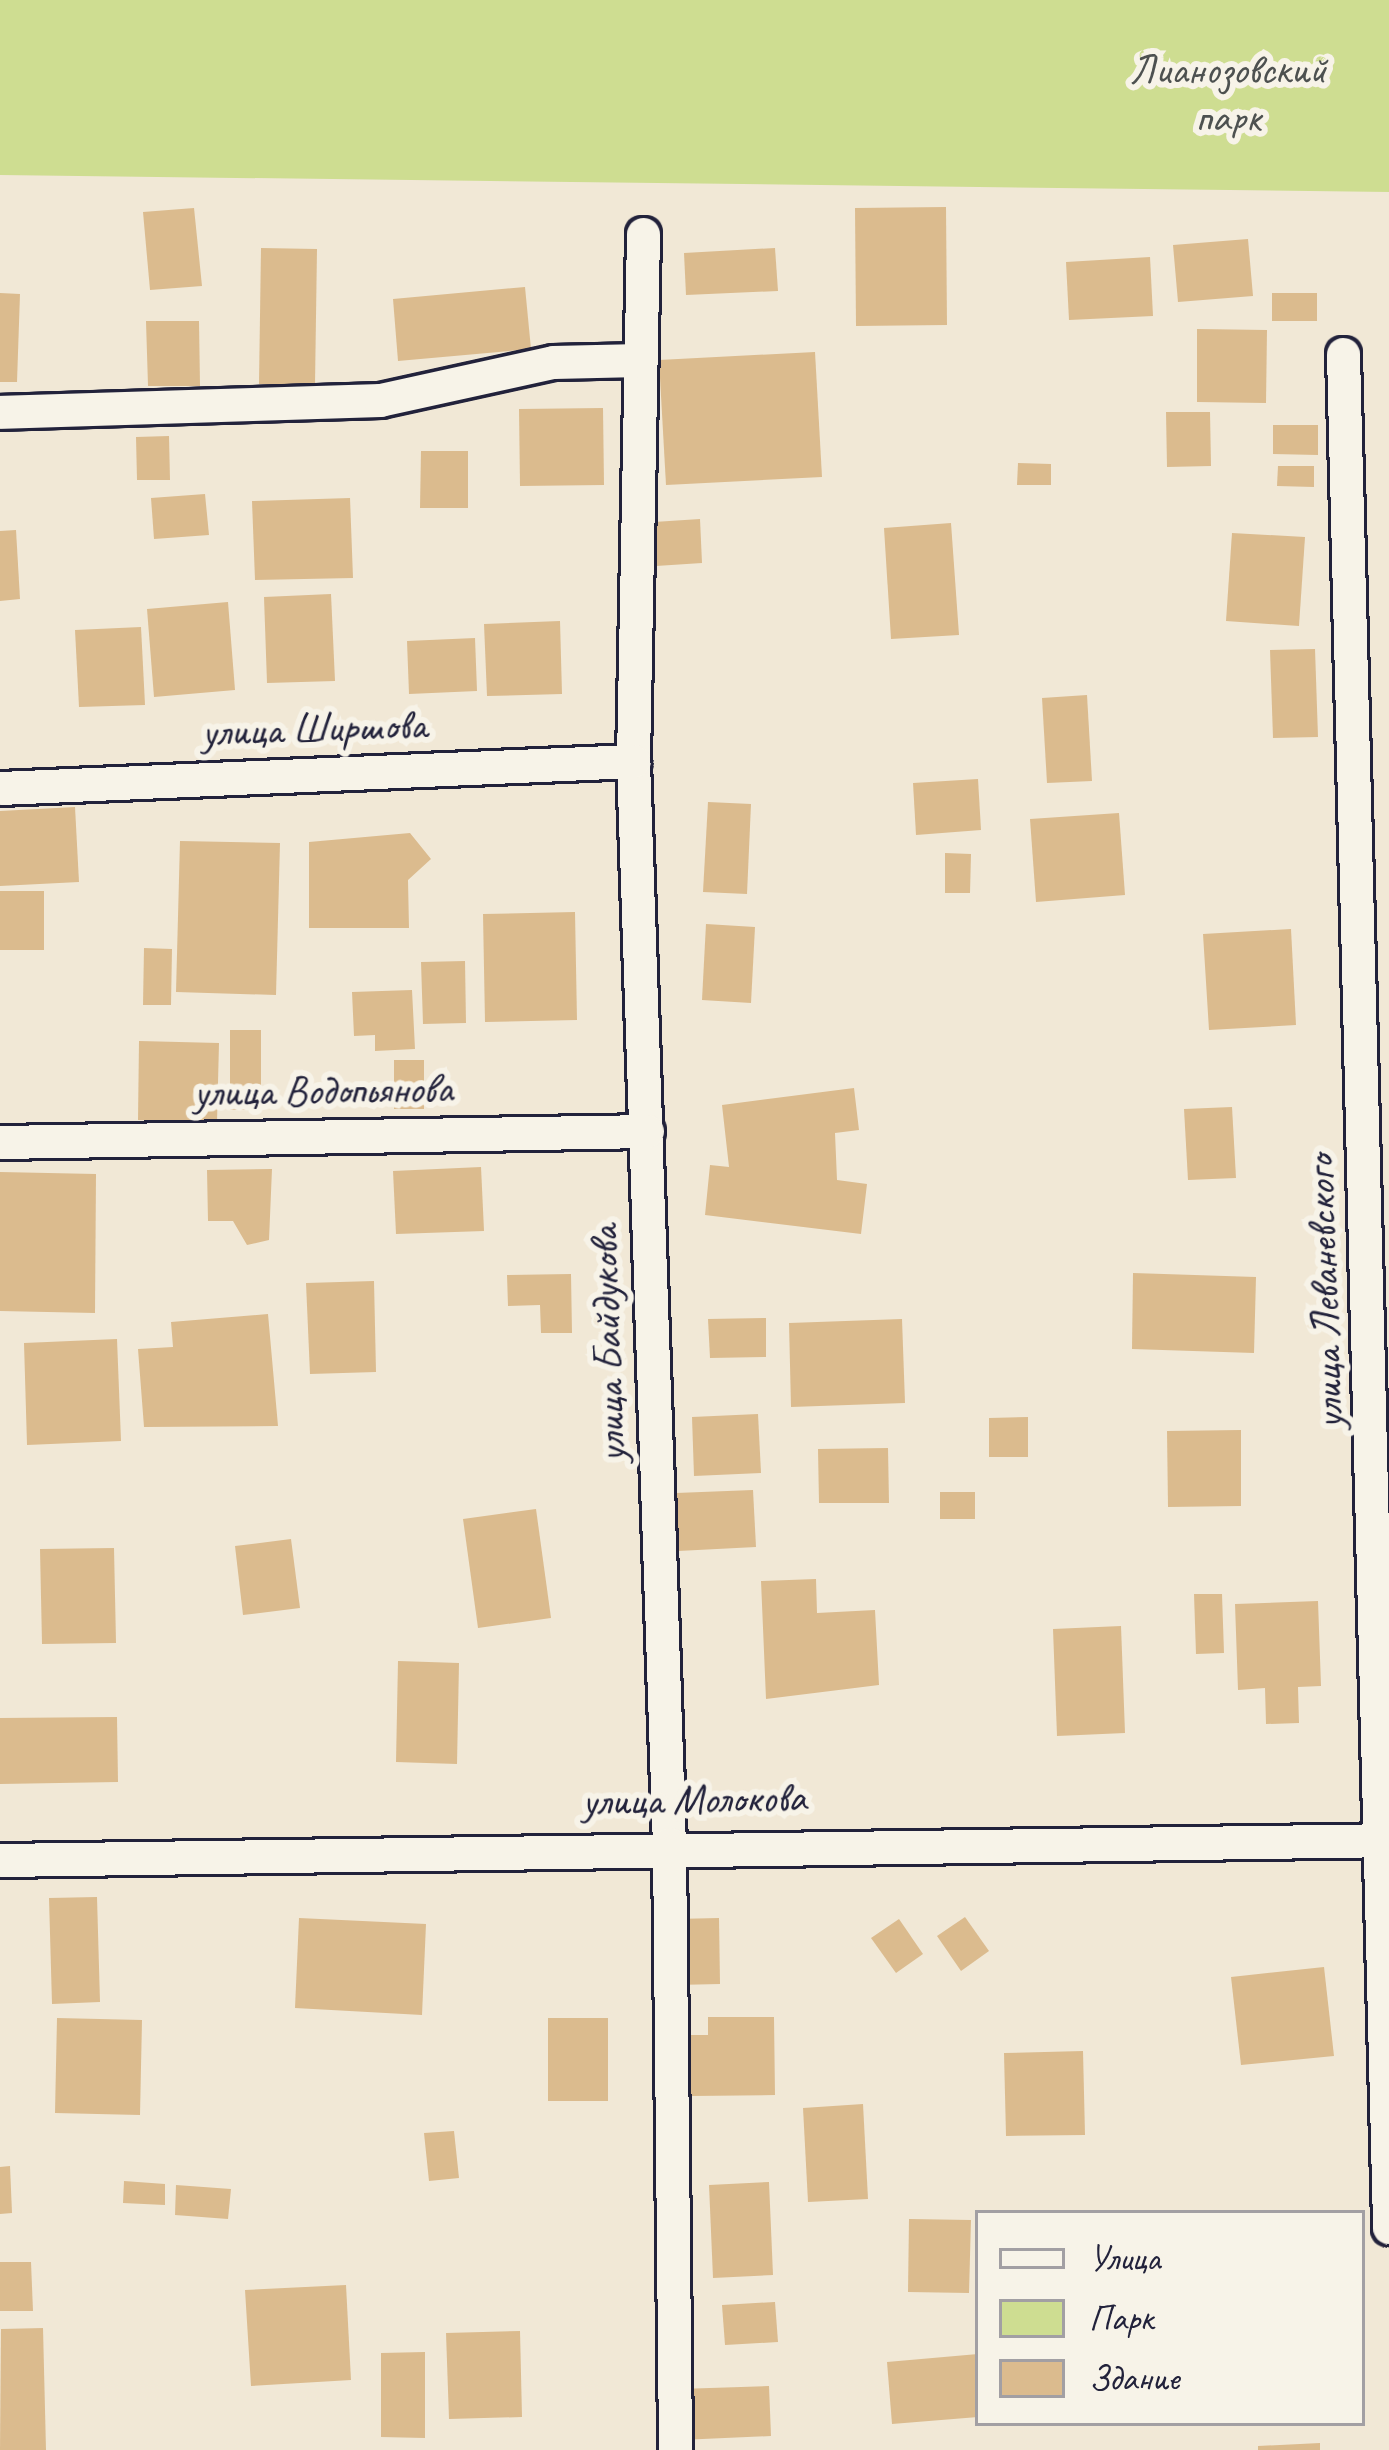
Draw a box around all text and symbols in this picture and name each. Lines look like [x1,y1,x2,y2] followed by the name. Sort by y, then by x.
[1130,45,1326,144] park label: Лианозовский парк
[201,700,427,758] street label: улица Ширшова
[192,1064,454,1118] street label: улица Водопьянова
[1295,1155,1355,1429] street label: улица Леваневского
[579,1225,637,1463] street label: улица Байдукова
[581,1773,807,1827] street label: улица Молокова
[975,2210,1365,2426] legend
[1089,2235,1160,2281] text: Улица
[1089,2295,1153,2341] text: Парк
[1089,2355,1179,2401] text: Здание

